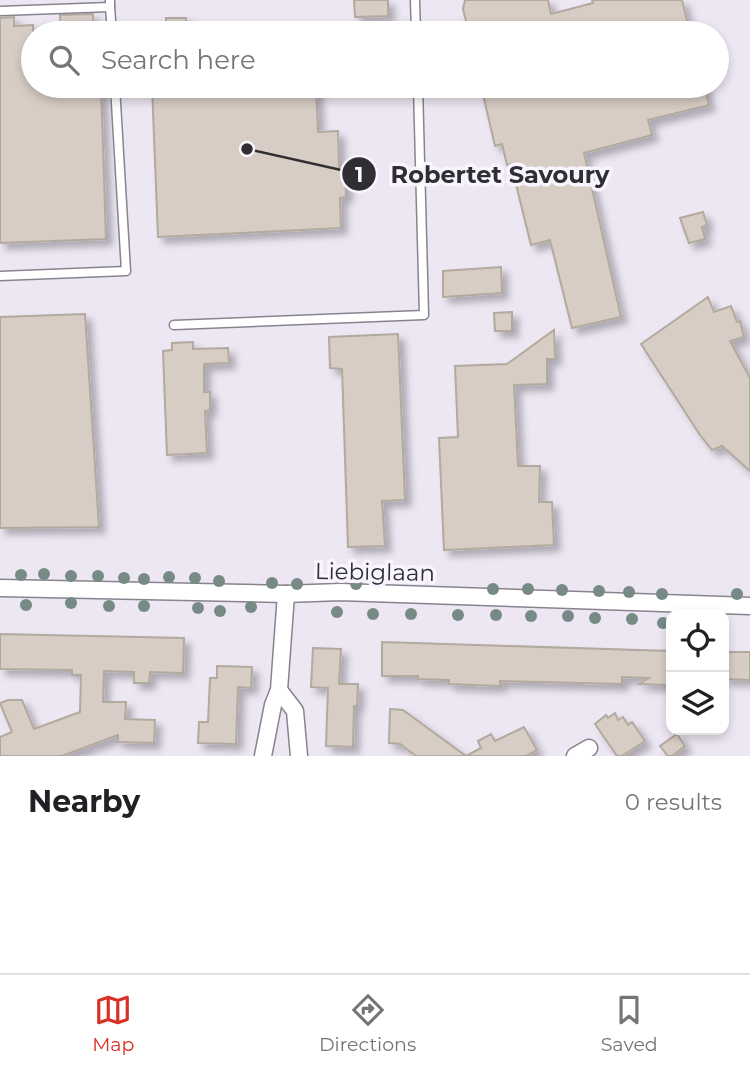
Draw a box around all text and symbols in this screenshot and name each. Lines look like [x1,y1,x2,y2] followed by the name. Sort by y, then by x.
[21,21,729,98] search box
[45,41,83,79] icon: search
[101,44,256,76] text: Search here
[341,152,623,197] callout: Robertet Savoury
[391,160,610,189] text: Robertet Savoury
[355,162,363,187] text: 1
[315,557,435,587] street label: Liebiglaan
[666,609,729,735] map controls
[666,609,729,672] button: locate
[666,672,729,735] button: layers
[28,783,140,820] text: Nearby
[625,788,722,816] text: 0 results
[92,991,134,1056] tab: Map
[319,991,416,1056] tab: Directions
[601,991,658,1056] tab: Saved

